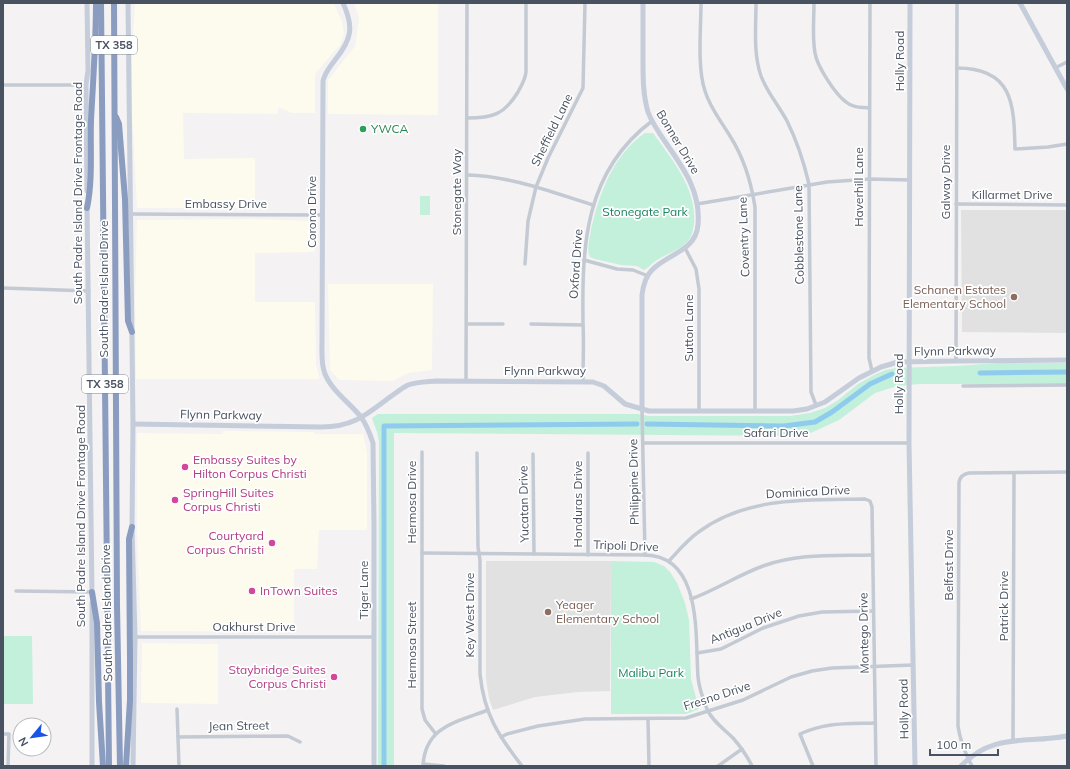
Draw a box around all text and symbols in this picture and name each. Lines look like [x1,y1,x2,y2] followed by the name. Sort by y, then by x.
[892,31,907,91] street label: Holly Road
[91,36,137,54] road number: TX 358
[70,82,85,304] street label: South Padre Island Drive Frontage Road
[528,91,576,168] street label: Sheffield Lane
[653,107,703,177] street label: Bonner Drive
[370,121,409,136] place label: YWCA
[358,124,368,134] marker: YWCA
[938,145,953,219] street label: Galway Drive
[851,147,866,227] street label: Haverhill Lane
[449,148,464,235] street label: Stonegate Way
[304,176,319,248] street label: Corona Drive
[790,185,807,285] street label: Cobblestone Lane
[971,187,1053,202] street label: Killarmet Drive
[185,196,267,211] street label: Embassy Drive
[735,197,752,277] street label: Coventry Lane
[602,204,689,219] park label: Stonegate Park
[96,221,111,357] street label: South Padre Island Drive
[566,229,585,299] street label: Oxford Drive
[903,282,1006,311] place label: Schanen Estates Elementary School
[1009,292,1019,302] marker: Schanen Estates Elementary School
[681,295,696,361] street label: Sutton Lane
[914,342,997,359] street label: Flynn Parkway
[891,354,906,414] street label: Holly Road
[504,363,587,378] street label: Flynn Parkway
[82,375,128,393] road number: TX 358
[73,405,88,627] street label: South Padre Island Drive Frontage Road
[180,406,263,423] street label: Flynn Parkway
[743,425,809,440] street label: Safari Drive
[625,439,642,525] street label: Philippine Drive
[193,452,307,481] place label: Embassy Suites by Hilton Corpus Christi
[404,461,419,543] street label: Hermosa Drive
[570,461,585,547] street label: Honduras Drive
[180,462,190,472] marker: Embassy Suites by Hilton Corpus Christi
[515,465,532,544] street label: Yucatan Drive
[765,482,850,501] street label: Dominica Drive
[183,485,274,514] place label: SpringHill Suites Corpus Christi
[170,495,180,505] marker: SpringHill Suites Corpus Christi
[186,528,264,557] place label: Courtyard Corpus Christi
[941,530,956,600] street label: Belfast Drive
[593,537,659,554] street label: Tripoli Drive
[267,538,277,548] marker: Courtyard Corpus Christi
[98,544,115,682] street label: South Padre Island Drive
[356,561,371,619] street label: Tiger Lane
[996,571,1011,641] street label: Patrick Drive
[462,573,477,657] street label: Key West Drive
[260,583,338,598] place label: InTown Suites
[247,586,257,596] marker: InTown Suites
[855,592,872,674] street label: Montego Drive
[555,597,659,626] place label: Yeager Elementary School
[404,602,419,688] street label: Hermosa Street
[708,604,784,647] street label: Antigua Drive
[543,607,553,617] marker: Yeager Elementary School
[212,619,296,634] street label: Oakhurst Drive
[228,662,326,691] place label: Staybridge Suites Corpus Christi
[618,665,685,680] park label: Malibu Park
[329,672,339,682] marker: Staybridge Suites Corpus Christi
[682,678,752,713] street label: Fresno Drive
[895,679,912,739] street label: Holly Road
[12,717,52,757] north arrow
[208,717,270,734] street label: Jean Street
[930,731,998,757] scale bar
[15,735,31,749] text: N
[936,737,971,752] text: 100 m

